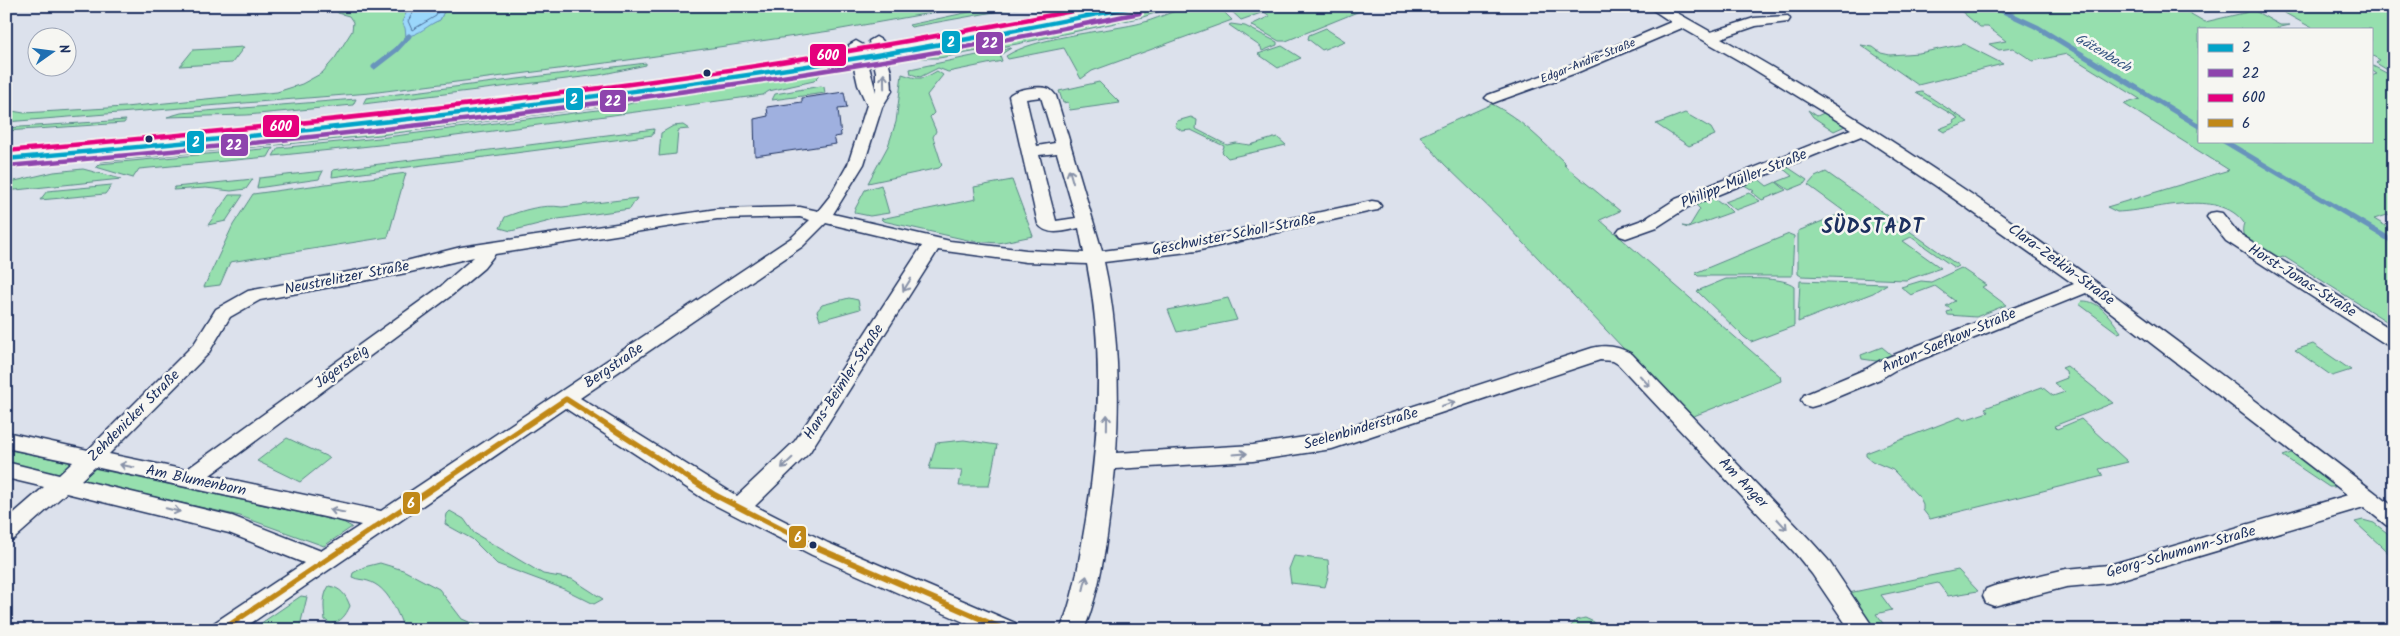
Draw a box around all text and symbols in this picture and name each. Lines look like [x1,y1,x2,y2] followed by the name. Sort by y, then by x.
[28,28,78,78] north arrow
[2071,28,2137,79] water label: Gätenbach
[2198,28,2372,142] legend
[941,30,961,54] line badge: 2
[975,31,1004,55] line badge: 22
[947,32,955,54] text: 2
[982,33,998,55] text: 22
[1537,33,1639,89] street label: Edgar-Andre-Straße
[2242,36,2251,60] text: 2
[52,42,75,56] text: N
[809,43,847,67] line badge: 600
[817,45,840,67] text: 600
[2242,62,2259,86] text: 22
[702,68,712,78] unlabelled marker
[879,73,888,89] one-way arrow
[2242,86,2266,110] text: 600
[565,87,584,111] line badge: 2
[570,89,578,111] text: 2
[599,89,627,113] line badge: 22
[605,91,621,113] text: 22
[2242,112,2250,136] text: 6
[262,114,300,138] line badge: 600
[270,116,293,138] text: 600
[186,130,205,154] line badge: 2
[192,132,200,154] text: 2
[220,133,249,157] line badge: 22
[144,134,154,144] unlabelled marker
[226,135,242,157] text: 22
[1677,143,1811,215] street label: Philipp-Müller-Straße
[1066,168,1076,184] one-way arrow
[1150,207,1318,263] street label: Geschwister-Scholl-Straße
[1822,212,1925,244] district label: SÜDSTADT
[2002,218,2120,312] street label: Clara-Zetkin-Straße
[2243,238,2361,324] street label: Horst-Jonas-Straße
[283,254,412,302] street label: Neustrelitzer Straße
[901,277,911,291] one-way arrow
[1878,302,2020,380] street label: Anton-Saefkow-Straße
[798,319,891,445] street label: Hans-Beimler-Straße
[579,337,649,395] street label: Bergstraße
[310,339,374,395] street label: Jägersteig
[82,364,186,468] street label: Zehdenicker Straße
[1640,374,1651,387] one-way arrow
[1439,399,1455,408] one-way arrow
[1301,401,1421,457] street label: Seelenbinderstraße
[1102,415,1112,431] one-way arrow
[1231,450,1247,459] one-way arrow
[1712,452,1774,515] street label: Am Anger
[781,457,793,469] one-way arrow
[144,459,248,503] street label: Am Blumenborn
[119,461,135,470] one-way arrow
[402,491,421,515] line badge: 6
[407,493,415,515] text: 6
[164,506,180,515] one-way arrow
[329,506,345,515] one-way arrow
[1776,517,1788,530] one-way arrow
[2103,519,2259,585] street label: Georg-Schumann-Straße
[788,525,807,549] line badge: 6
[794,527,802,549] text: 6
[808,540,818,550] unlabelled marker
[1081,575,1090,591] one-way arrow

